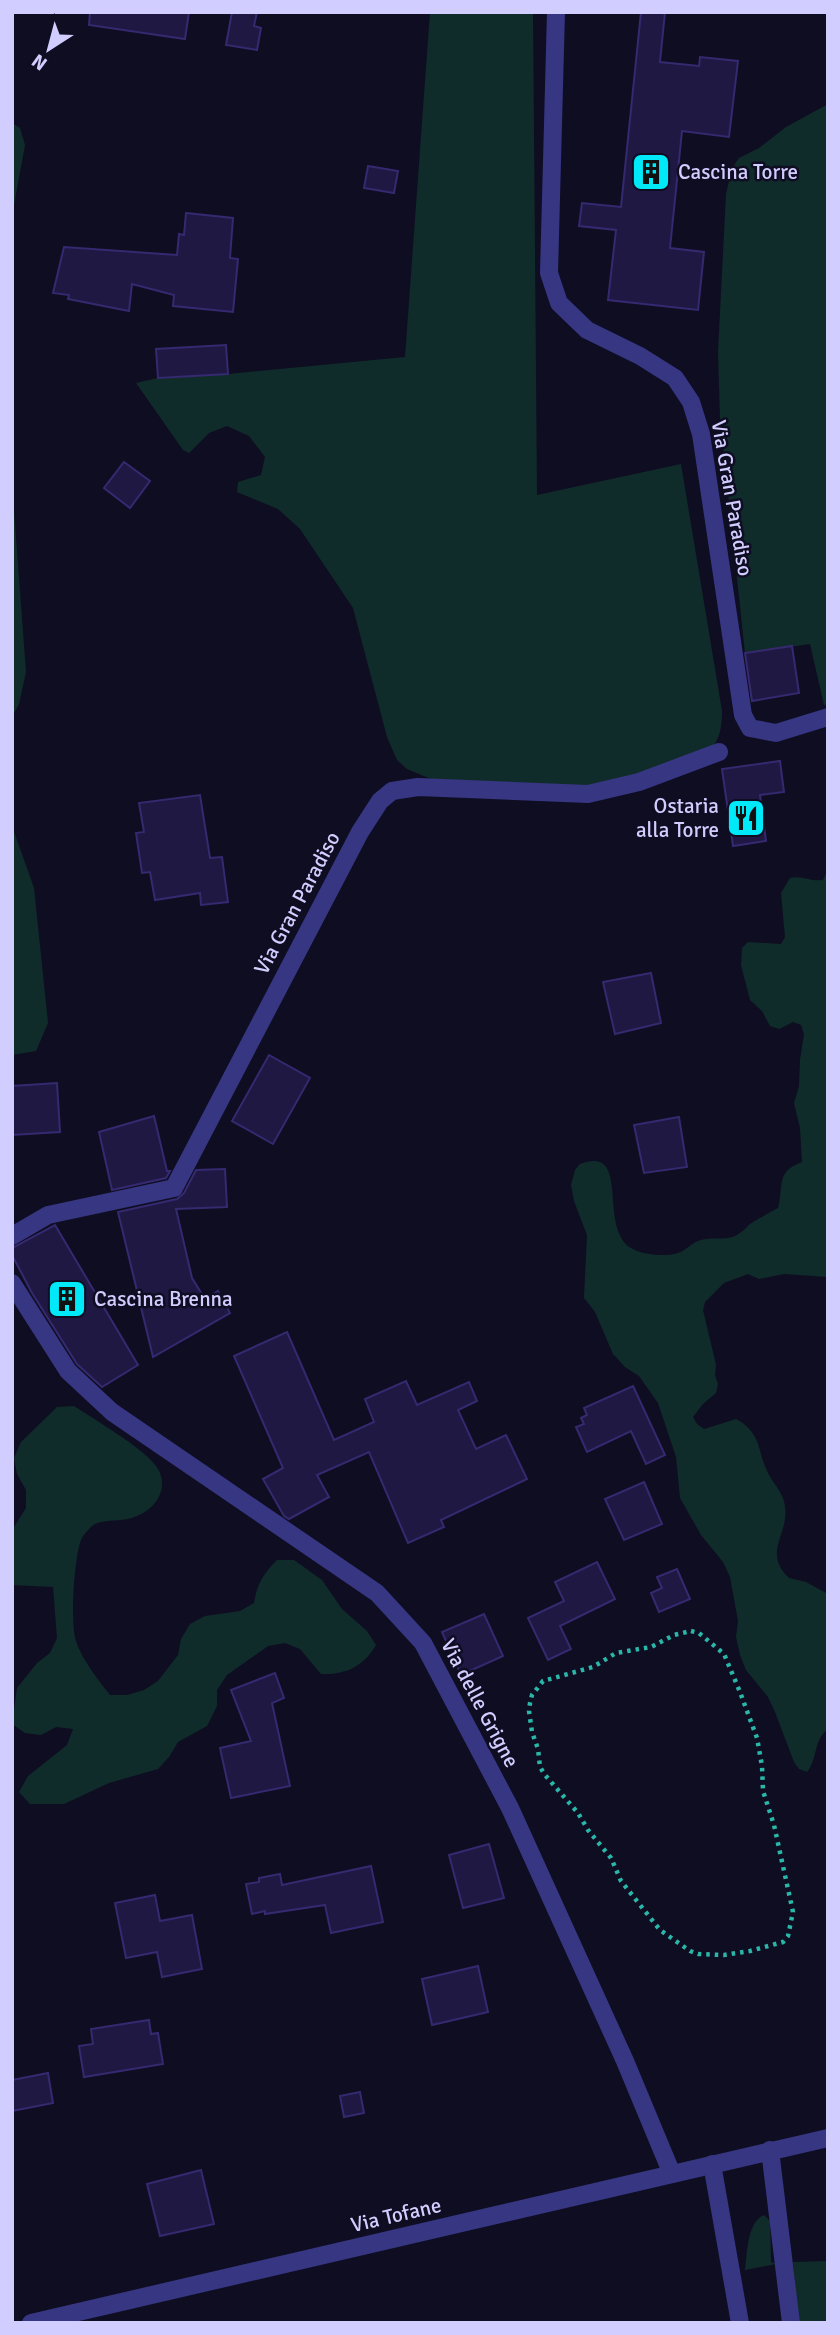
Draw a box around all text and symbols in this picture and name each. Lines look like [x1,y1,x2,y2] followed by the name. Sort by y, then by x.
[14,14,84,84] north arrow
[27,48,52,76] text: N
[630,151,672,193] building icon: Cascina Torre
[678,159,798,185] place label: Cascina Torre
[705,418,759,578] street label: Via Gran Paradiso
[636,793,719,843] place label: Ostaria alla Torre
[725,797,767,839] restaurant icon: Ostaria alla Torre
[248,827,346,979] street label: Via Gran Paradiso
[46,1278,88,1320] building icon: Cascina Brenna
[94,1286,233,1312] place label: Cascina Brenna
[435,1634,525,1772] street label: Via delle Grigne
[348,2192,444,2238] street label: Via Tofane

